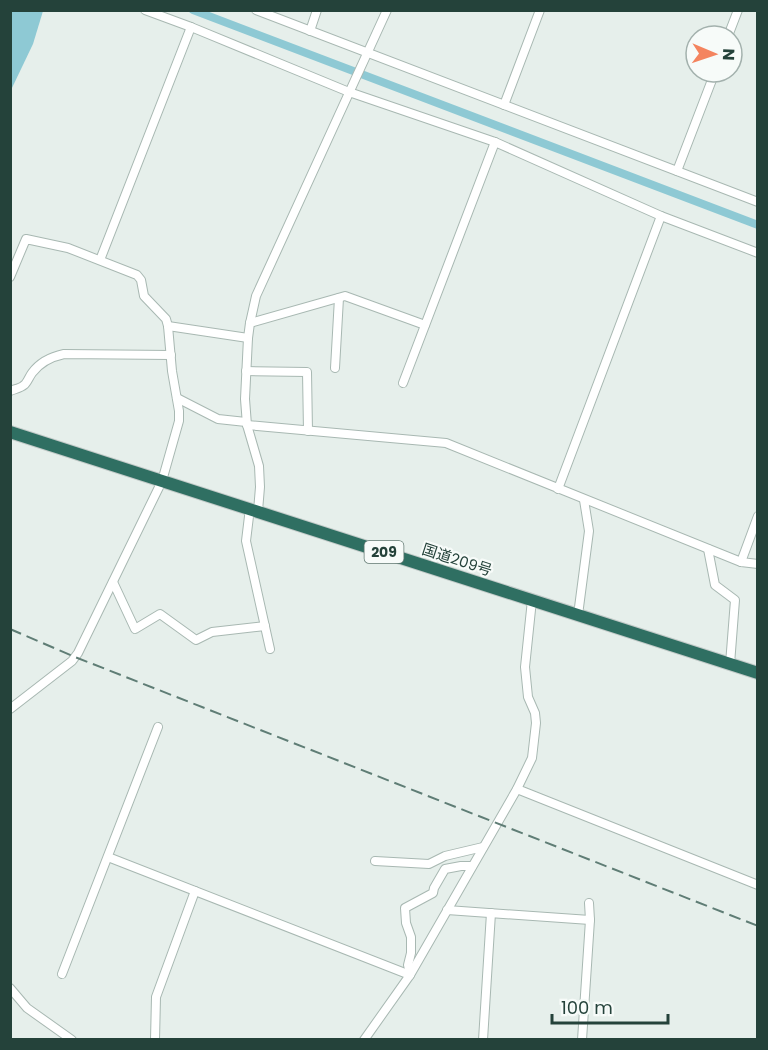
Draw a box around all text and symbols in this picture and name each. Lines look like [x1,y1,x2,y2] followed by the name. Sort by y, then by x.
[684,24,744,84] north arrow
[717,48,740,61] text: N
[419,538,495,581] street label: 国道209号
[364,541,404,563] road number: 209
[552,987,668,1025] scale bar
[561,995,613,1020] text: 100 m

